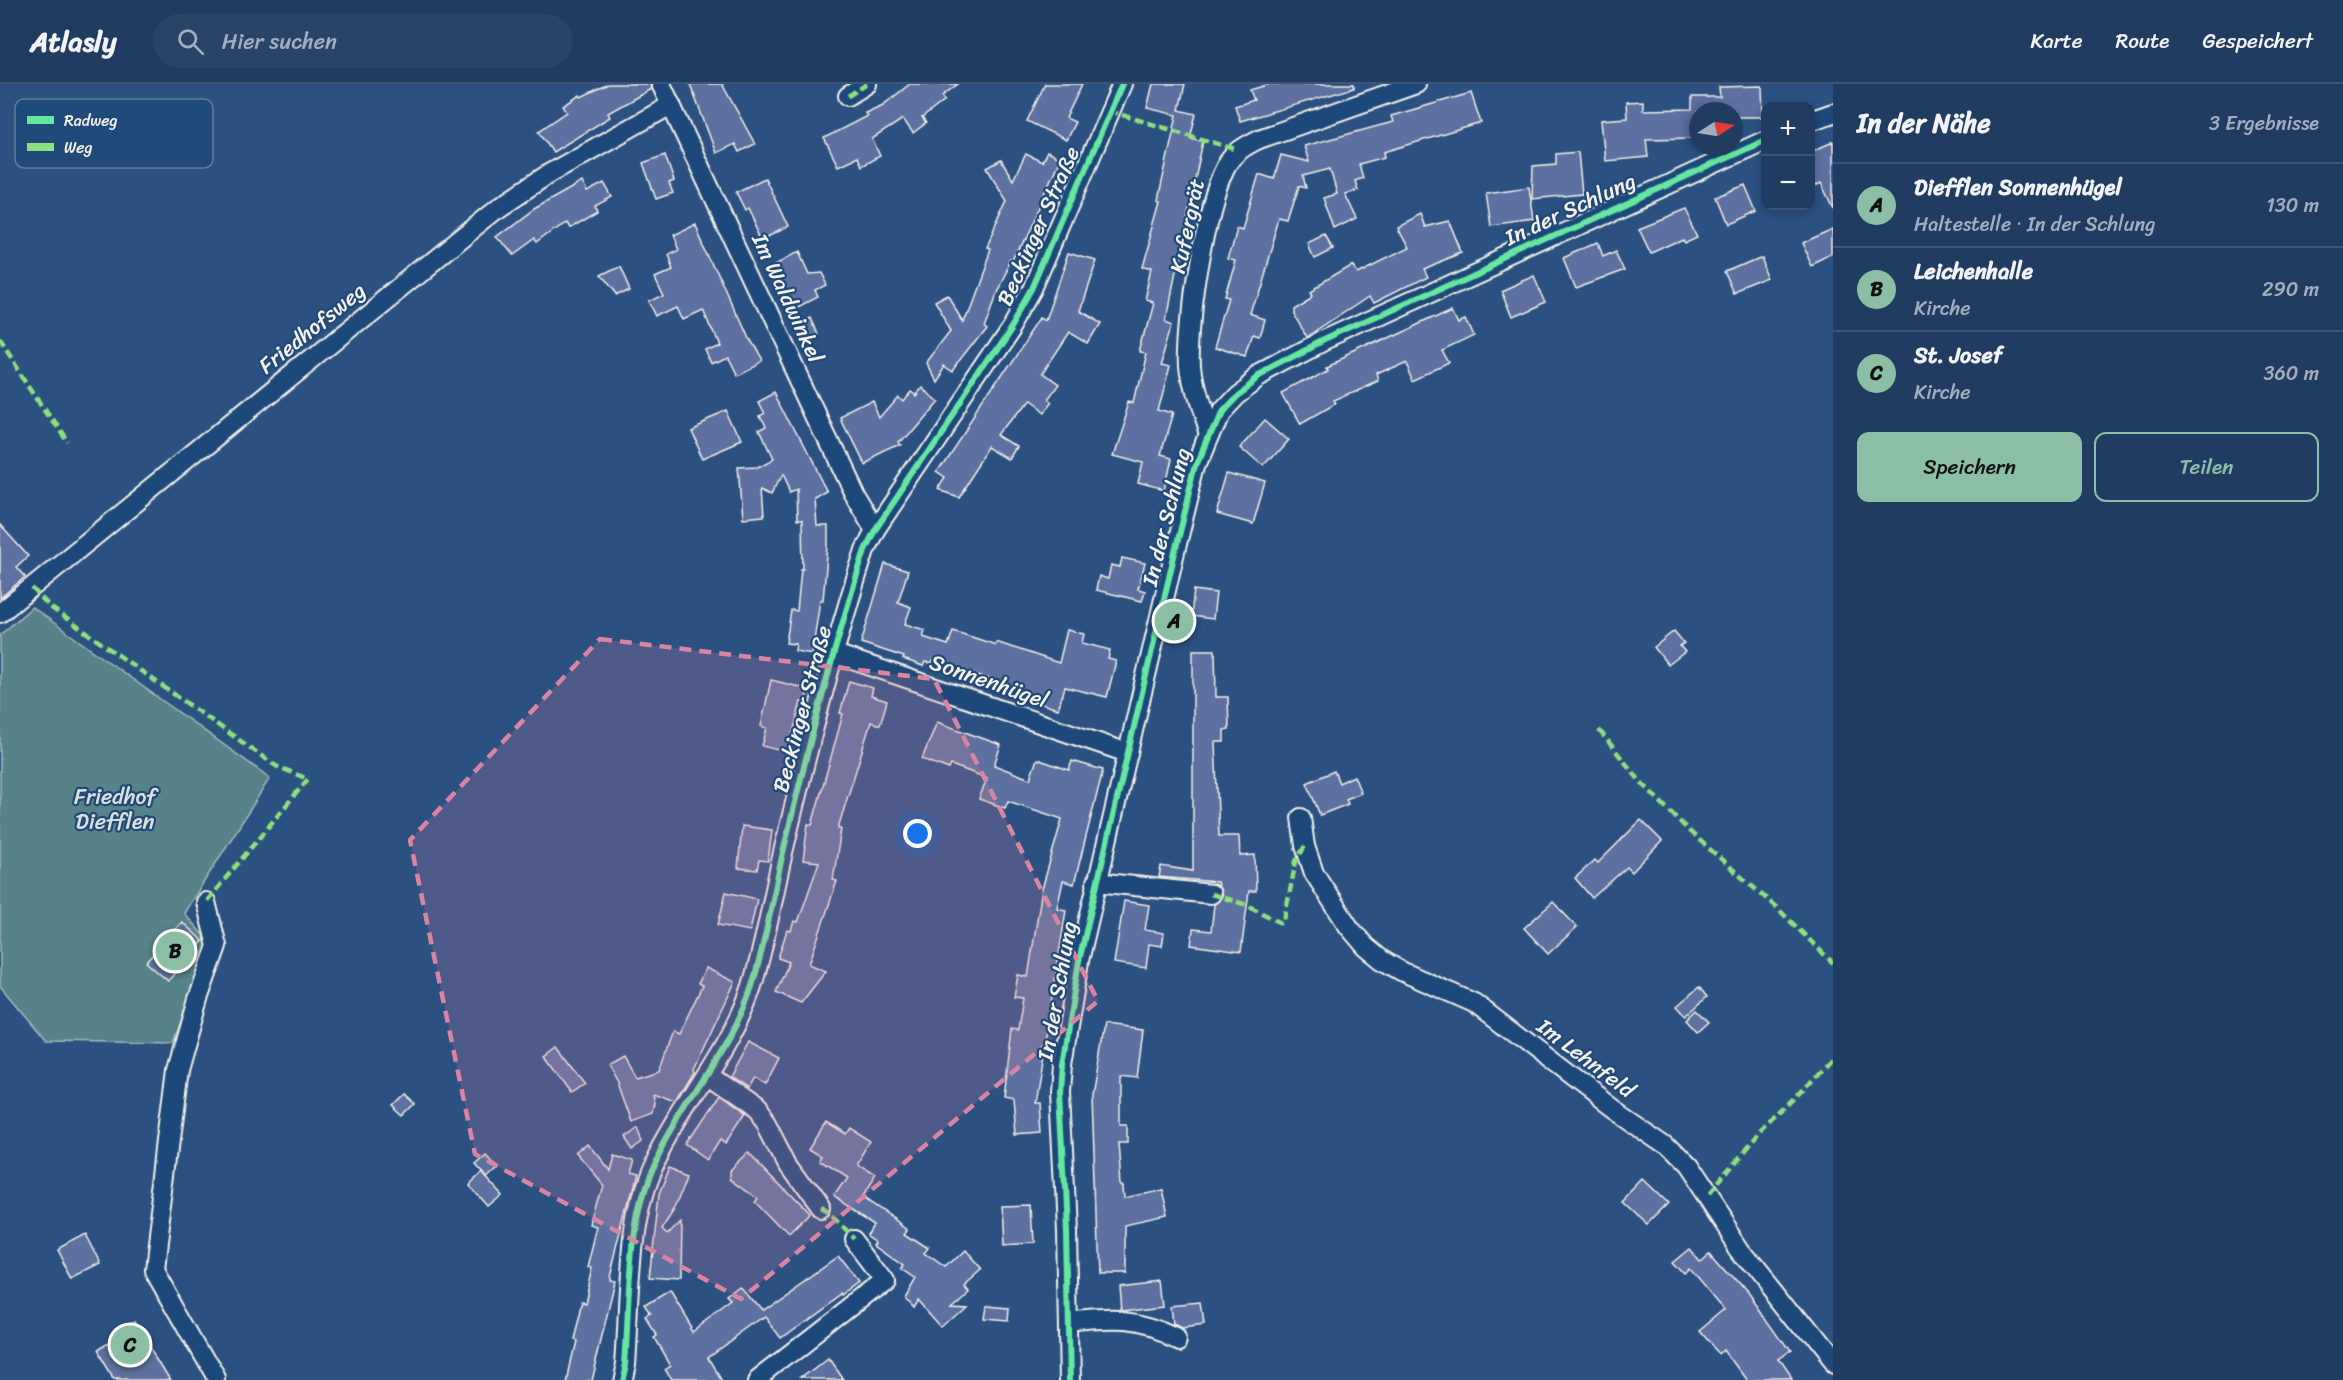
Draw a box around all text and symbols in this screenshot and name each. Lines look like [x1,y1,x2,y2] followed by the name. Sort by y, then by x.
[153,14,573,68] search box
[30,17,117,66] text: Atlasly
[222,22,337,61] text: Hier suchen
[2031,22,2082,60] text: Karte
[2115,22,2169,60] text: Route
[2202,22,2313,60] text: Gespeichert
[174,25,207,58] icon: search
[15,99,213,168] legend
[1857,100,1991,146] text: In der Nähe
[1689,102,1743,156] north arrow
[1761,102,1815,210] map controls
[1761,102,1815,156] button: +
[64,106,118,135] text: Radweg
[2209,106,2319,141] text: 3 Ergebnisse
[64,133,93,162] text: Weg
[985,140,1091,312] street label: Beckinger Straße
[1761,156,1815,210] button: −
[1497,161,1642,257] street label: In der Schlung
[1914,168,2122,207] text: Diefflen Sonnenhügel
[1158,175,1216,277] street label: Kufergrät
[1870,188,1883,223] text: A
[2266,188,2319,223] text: 130 m
[1914,207,2155,242] text: Haltestelle · In der Schlung
[741,226,835,370] street label: Im Waldwinkel
[1914,252,2033,291] text: Leichenhalle
[249,272,375,384] street label: Friedhofsweg
[1870,272,1883,307] text: B
[2262,272,2319,307] text: 290 m
[1914,291,1971,326] text: Kirche
[1914,336,2002,375] text: St. Josef
[1870,356,1883,391] text: C
[2263,356,2319,391] text: 360 m
[1914,375,1971,410] text: Kirche
[1857,432,2082,502] button: Speichern
[2094,432,2319,502] button: Teilen
[1130,444,1202,591] street label: In der Schlung
[1154,598,1194,644] pin: A
[761,621,843,797] street label: Beckinger Straße
[924,642,1054,720] street label: Sonnenhügel
[74,777,159,841] park label: Friedhof Diefflen
[903,819,932,848] your location
[1025,918,1088,1065] street label: In der Schlung
[156,928,195,974] pin: B
[1527,1007,1645,1109] street label: Im Lehnfeld
[110,1322,150,1368] pin: C

